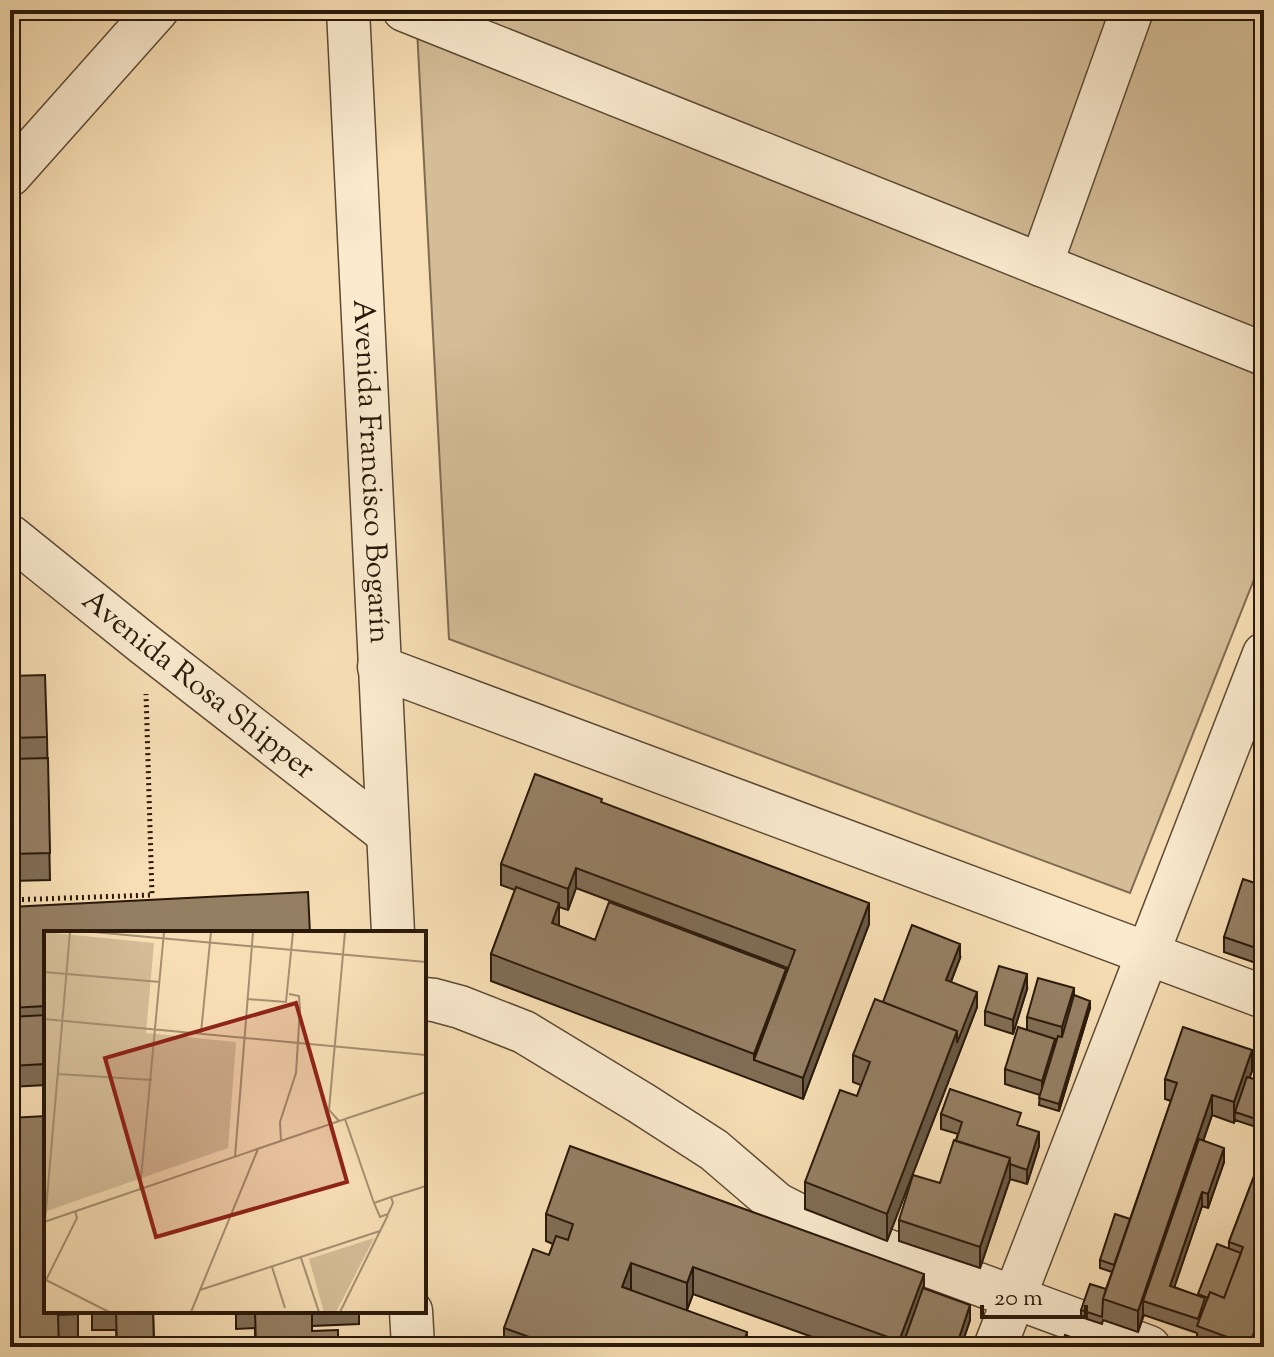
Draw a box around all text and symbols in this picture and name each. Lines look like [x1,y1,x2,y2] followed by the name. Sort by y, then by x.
[341,298,400,645] street label: Avenida Francisco Bogarín
[72,580,324,791] street label: Avenida Rosa Shipper
[44,931,426,1313] inset map
[982,1269,1086,1319] scale bar
[994,1282,1043,1316] text: 20 m

